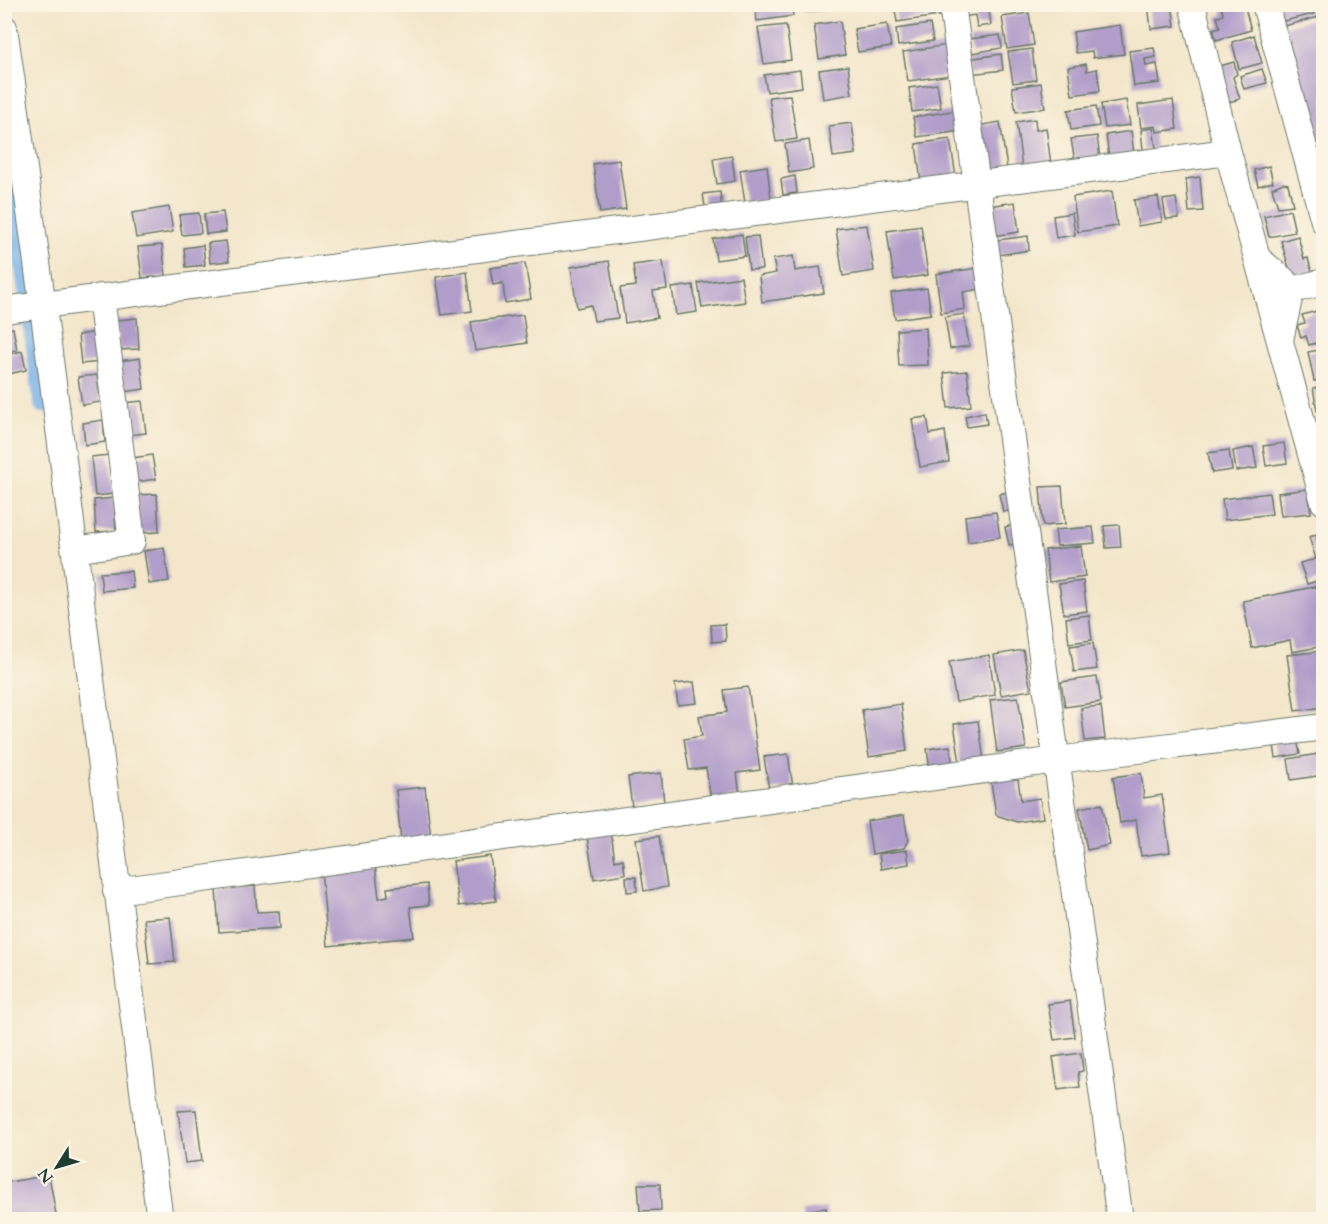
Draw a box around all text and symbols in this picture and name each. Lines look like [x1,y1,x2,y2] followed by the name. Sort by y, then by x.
[27,1137,87,1197] north arrow
[33,1163,59,1188] text: N

